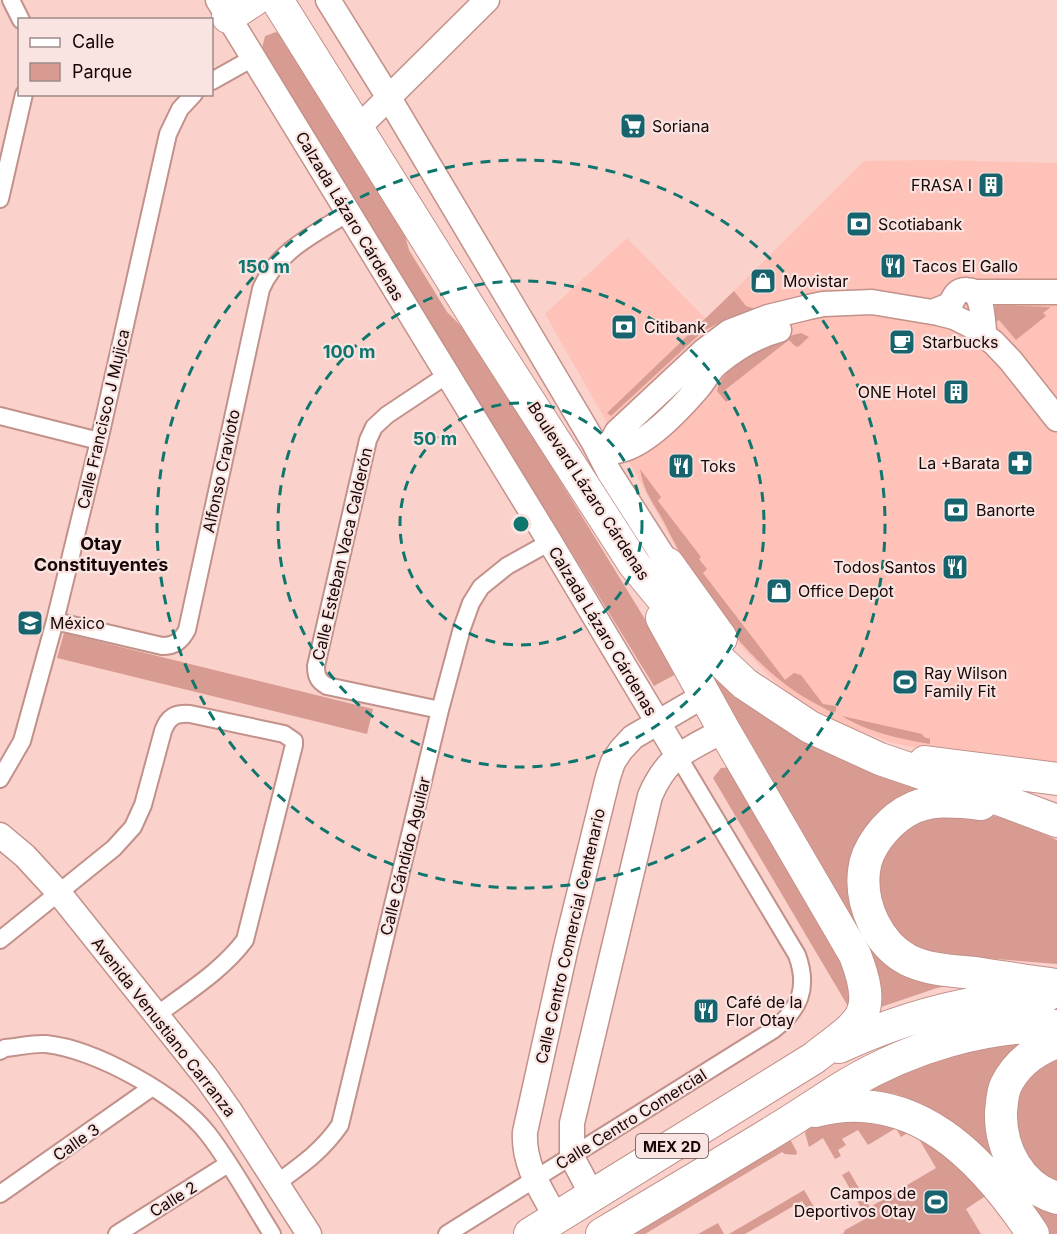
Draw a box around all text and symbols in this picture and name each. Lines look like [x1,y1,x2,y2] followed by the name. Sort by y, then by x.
[18,18,213,96] legend
[72,31,114,52] text: Calle
[72,61,132,82] text: Parque
[618,111,648,141] supermarket icon: Soriana
[652,116,709,136] place label: Soriana
[292,128,408,304] street label: Calzada Lázaro Cárdenas
[976,170,1006,200] building icon: FRASA I
[911,175,972,195] place label: FRASA I
[844,209,874,239] bank icon: Scotiabank
[878,214,962,234] place label: Scotiabank
[878,251,908,281] restaurant icon: Tacos El Gallo
[238,256,290,277] text: 150 m
[912,256,1018,276] place label: Tacos El Gallo
[748,266,778,296] shop icon: Movistar
[783,271,848,291] place label: Movistar
[609,312,639,342] bank icon: Citibank
[644,317,706,337] place label: Citibank
[73,327,133,511] street label: Calle Francisco J Mujica
[887,327,917,357] cafe icon: Starbucks
[922,332,998,352] place label: Starbucks
[323,341,375,362] text: 100 m
[941,377,971,407] building icon: ONE Hotel
[858,382,936,402] place label: ONE Hotel
[524,398,654,584] street label: Boulevard Lázaro Cárdenas
[198,408,244,534] street label: Alfonso Cravioto
[413,428,457,449] text: 50 m
[308,446,376,662] street label: Calle Esteban Vaca Calderón
[1005,448,1035,478] pharmacy icon: La +Barata
[666,451,696,481] restaurant icon: Toks
[918,453,1000,473] place label: La +Barata
[700,456,736,476] place label: Toks
[941,495,971,525] bank icon: Banorte
[976,500,1035,520] place label: Banorte
[511,514,531,534] centre of rings
[34,533,168,575] district label: Otay Constituyentes
[545,543,661,719] street label: Calzada Lázaro Cárdenas
[940,552,970,582] restaurant icon: Todos Santos
[833,557,936,577] place label: Todos Santos
[764,576,794,606] shop icon: Office Depot
[798,581,894,601] place label: Office Depot
[15,608,45,638] school or university icon: México
[50,613,105,633] place label: México
[924,663,1007,701] place label: Ray Wilson Family Fit
[890,667,920,697] sports icon: Ray Wilson Family Fit
[376,774,434,938] street label: Calle Cándido Aguilar
[531,806,609,1066] street label: Calle Centro Comercial Centenario
[88,933,240,1121] street label: Avenida Venustiano Carranza
[726,992,802,1030] place label: Café de la Flor Otay
[691,996,721,1026] restaurant icon: Café de la Flor Otay
[552,1064,710,1174] street label: Calle Centro Comercial
[49,1119,103,1165] street label: Calle 3
[636,1134,708,1158] road number: MEX 2D
[146,1177,200,1221] street label: Calle 2
[794,1183,916,1221] place label: Campos de Deportivos Otay
[921,1187,951,1217] sports icon: Campos de Deportivos Otay

